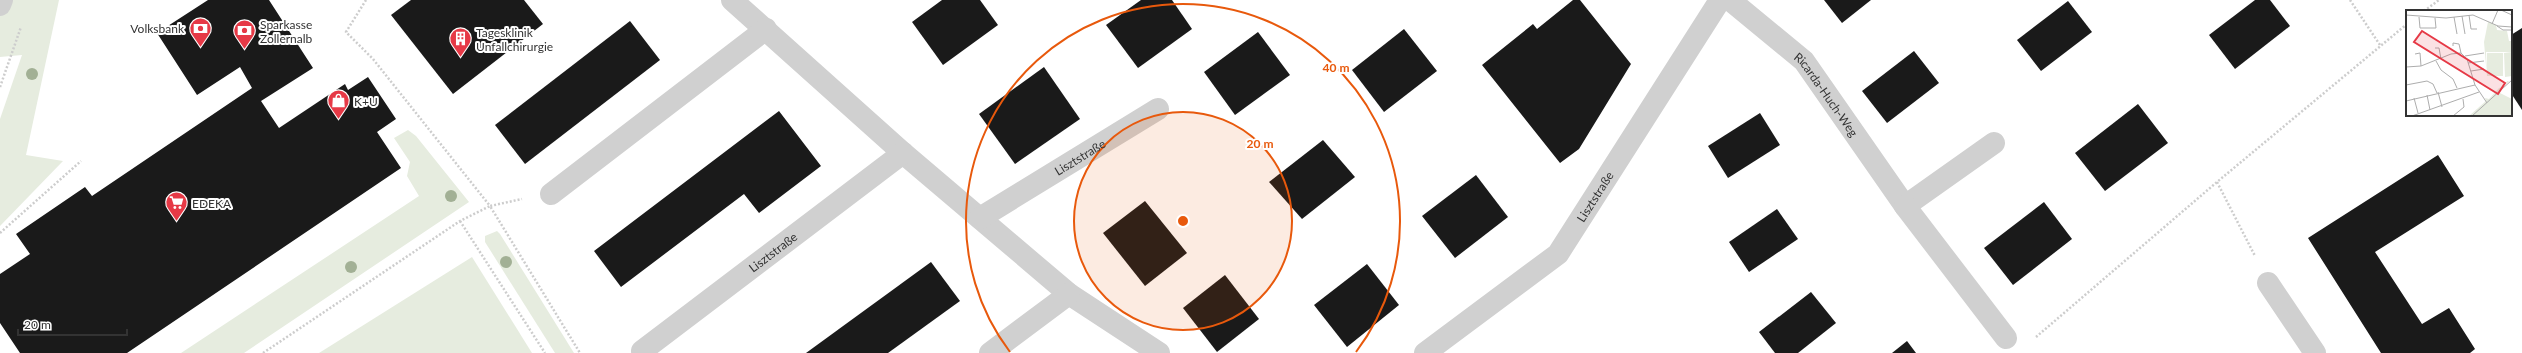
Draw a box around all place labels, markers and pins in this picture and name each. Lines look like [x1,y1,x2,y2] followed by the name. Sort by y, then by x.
[187,15,213,48] bank icon: Volksbank
[260,17,313,46] place label: Sparkasse Zollernalb
[231,18,257,51] bank icon: Sparkasse Zollernalb
[130,21,185,36] place label: Volksbank
[476,25,553,54] place label: Tagesklinik Unfallchirurgie
[448,26,474,59] building icon: Tagesklinik Unfallchirurgie
[325,88,351,121] shop icon: K+U
[354,94,378,109] place label: K+U
[163,190,189,223] supermarket icon: EDEKA
[192,196,232,211] place label: EDEKA
[1176,214,1190,228] centre of rings

